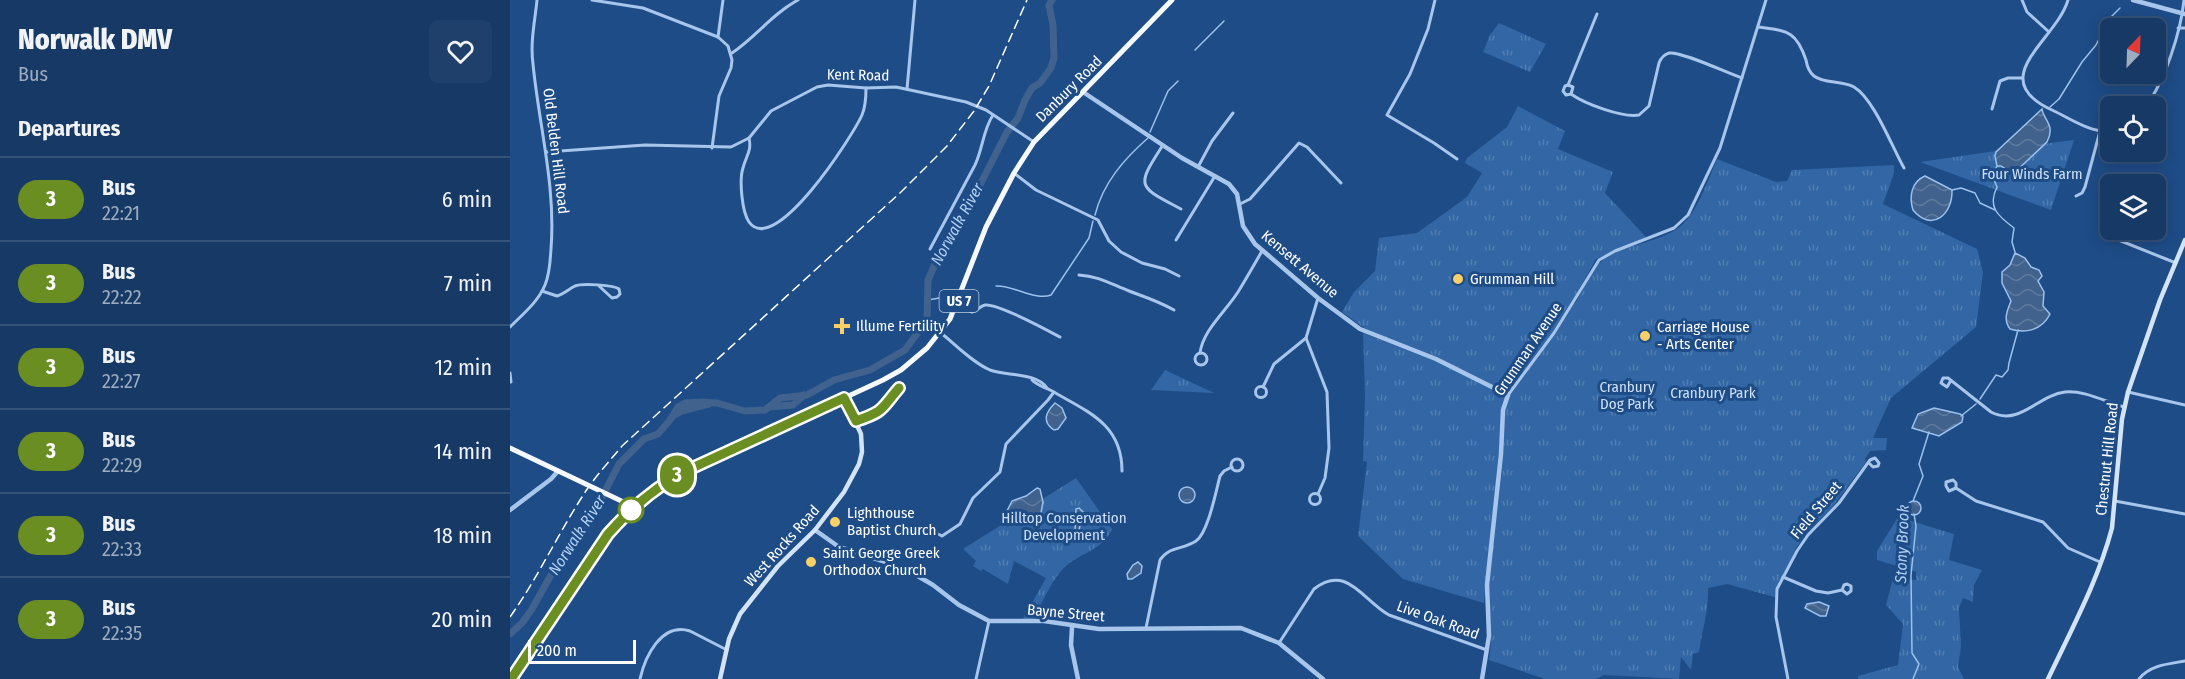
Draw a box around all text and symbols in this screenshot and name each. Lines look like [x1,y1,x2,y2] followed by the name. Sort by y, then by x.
[2100,18,2166,84] north arrow
[2100,18,2166,240] map controls
[429,20,492,83] button: heart
[18,23,172,56] text: Norwalk DMV
[1032,52,1106,126] street label: Danbury Road
[18,62,48,86] text: Bus
[827,65,889,85] street label: Kent Road
[539,87,573,215] street label: Old Belden Hill Road
[2100,96,2166,162] button: locate
[18,115,120,142] text: Departures
[1981,165,2083,183] park label: Four Winds Farm
[102,174,135,201] text: Bus
[2100,174,2166,240] button: layers
[927,179,988,268] water label: Norwalk River
[46,186,56,212] text: 3
[442,186,492,213] text: 6 min
[102,201,140,225] text: 22:21
[1258,226,1342,302] street label: Kensett Avenue
[102,258,135,285] text: Bus
[46,270,56,296] text: 3
[444,270,492,297] text: 7 min
[1470,270,1554,288] place label: Grumman Hill
[1451,272,1465,286] marker: Grumman Hill
[102,285,142,309] text: 22:22
[940,290,978,312] road number: US 7
[1490,299,1566,399] street label: Grumman Avenue
[833,317,851,335] marker: Illume Fertility
[856,317,945,335] place label: Illume Fertility
[1657,318,1750,353] place label: Carriage House - Arts Center
[1638,329,1652,343] marker: Carriage House - Arts Center
[102,342,135,369] text: Bus
[46,354,56,380] text: 3
[434,354,492,381] text: 12 min
[102,369,141,393] text: 22:27
[1599,378,1655,413] park label: Cranbury Dog Park
[1670,384,1756,402] park label: Cranbury Park
[2092,402,2122,516] street label: Chestnut Hill Road
[102,426,135,453] text: Bus
[46,438,56,464] text: 3
[434,438,492,465] text: 14 min
[102,453,142,477] text: 22:29
[658,456,696,494] line badge: 3
[672,462,682,488] text: 3
[1787,477,1845,542] street label: Field Street
[544,491,610,578] water label: Norwalk River
[618,497,644,523] unlabelled marker
[741,502,823,590] street label: West Rocks Road
[847,504,936,539] place label: Lighthouse Baptist Church
[1891,504,1913,585] water label: Stony Brook
[1001,509,1127,544] park label: Hilltop Conservation Development
[102,510,135,537] text: Bus
[828,515,842,529] marker: Lighthouse Baptist Church
[46,522,56,548] text: 3
[433,522,492,549] text: 18 min
[102,537,142,561] text: 22:33
[823,544,940,579] place label: Saint George Greek Orthodox Church
[804,555,818,569] marker: Saint George Greek Orthodox Church
[102,594,135,621] text: Bus
[1394,597,1482,643] street label: Live Oak Road
[1026,601,1106,625] street label: Bayne Street
[46,606,56,632] text: 3
[432,606,492,633] text: 20 min
[102,621,142,645] text: 22:35
[528,637,636,664] scale bar
[537,641,577,660] text: 200 m

